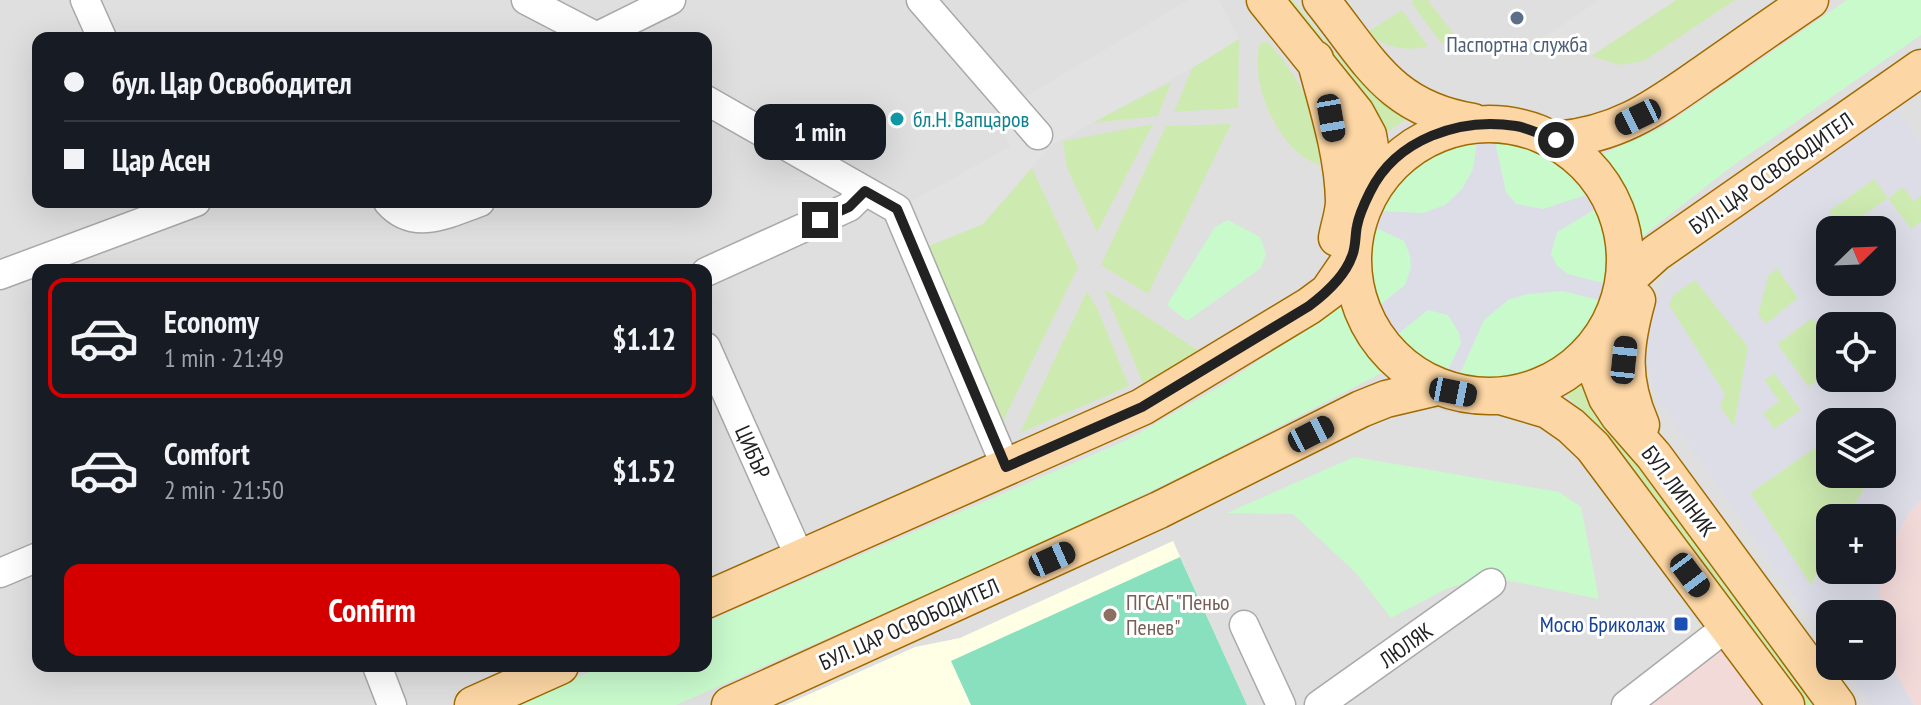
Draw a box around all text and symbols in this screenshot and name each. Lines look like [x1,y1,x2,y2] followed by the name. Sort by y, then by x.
[1508,9,1526,27] marker: Паспортна служба
[1446,30,1588,58] place label: Паспортна служба
[112,63,352,102] text: бул. Цар Освободител
[1315,92,1347,144] car
[1611,96,1665,138] car
[754,104,886,160] callout: 1 min
[913,105,1030,133] place label: бл.Н. Вапцаров
[1683,106,1859,240] street label: БУЛ. ЦАР ОСВОБОДИТЕЛ
[888,110,906,128] marker: бл.Н. Вапцаров
[794,115,846,148] text: 1 min
[1538,122,1574,158] route start
[112,140,211,179] text: Цар Асен
[802,202,838,238] route end
[1816,216,1896,296] north arrow
[1816,216,1896,680] map controls
[68,302,140,374] icon: car
[164,302,259,341] text: Economy
[1816,312,1896,392] button: locate
[612,319,676,358] text: $1.12
[1610,335,1638,385] car
[164,341,284,374] text: 1 min · 21:49
[1427,376,1479,408] car
[1816,408,1896,488] button: layers
[1284,412,1338,456] car
[729,421,777,483] street label: ЦИБЪР
[68,434,140,506] icon: car
[164,434,250,473] text: Comfort
[1636,440,1722,542] street label: БУЛ. ЛИПНИК
[612,451,676,490] text: $1.52
[164,473,284,506] text: 2 min · 21:50
[1816,504,1896,584] button: +
[1025,538,1079,580] car
[1666,549,1714,601] car
[64,564,680,656] button: Confirm
[815,572,1003,676] street label: БУЛ. ЦАР ОСВОБОДИТЕЛ
[1126,588,1230,641] place label: ПГСАГ "Пеньо Пенев"
[1816,600,1896,680] button: −
[1101,606,1119,624] marker: ПГСАГ "Пеньо Пенев"
[1540,610,1665,638] place label: Мосю Бриколаж
[1672,615,1690,633] marker: Мосю Бриколаж
[1373,616,1438,674] street label: ЛЮЛЯК

